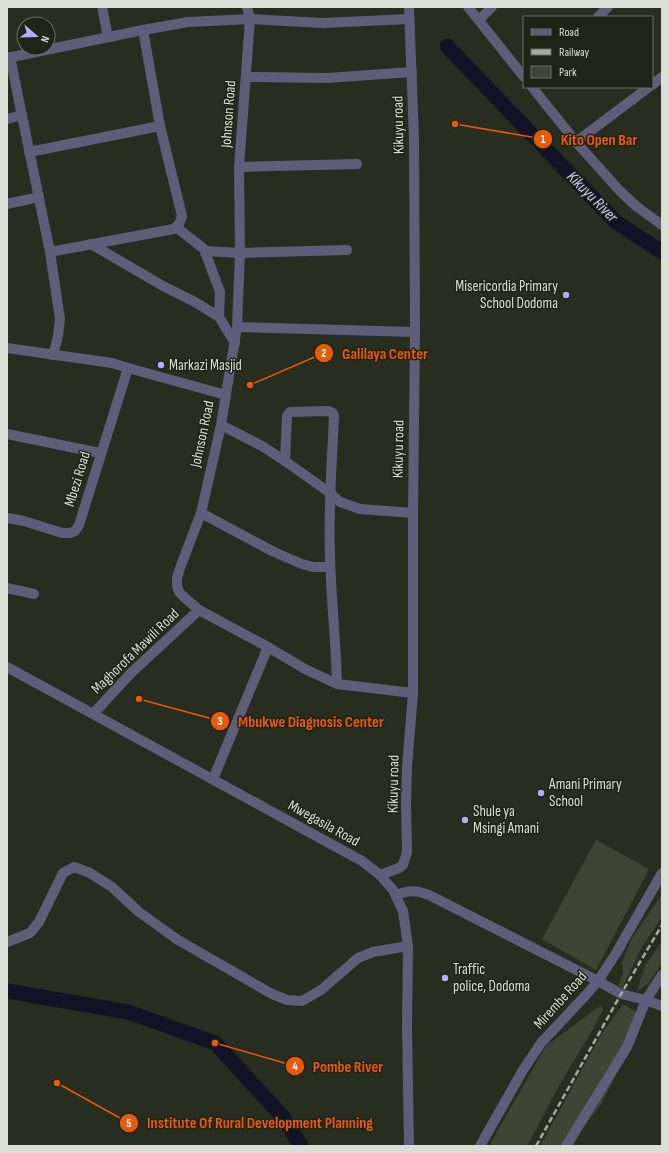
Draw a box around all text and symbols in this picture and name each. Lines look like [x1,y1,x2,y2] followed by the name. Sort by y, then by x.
[16,16,56,56] north arrow
[523,16,653,88] legend
[559,25,579,40] text: Road
[38,34,52,44] text: N
[559,45,590,60] text: Railway
[559,65,577,80] text: Park
[217,80,240,149] street label: Johnson Road
[388,96,409,154] street label: Kikuyu road
[533,125,646,153] callout: Kito Open Bar
[561,131,637,150] text: Kito Open Bar
[541,132,546,147] text: 1
[562,168,622,227] water label: Kikuyu River
[455,277,558,313] place label: Misericordia Primary School Dodoma
[561,290,571,300] marker: Misericordia Primary School Dodoma
[314,339,436,367] callout: Galilaya Center
[342,345,428,364] text: Galilaya Center
[321,346,327,361] text: 2
[169,356,242,375] place label: Markazi Masjid
[156,360,166,370] marker: Markazi Masjid
[186,399,219,470] street label: Johnson Road
[388,420,409,478] street label: Kikuyu road
[60,449,95,509] street label: Mbezi Road
[87,605,183,698] street label: Maghorofa Mawili Road
[210,707,392,735] callout: Mbukwe Diagnosis Center
[238,713,384,732] text: Mbukwe Diagnosis Center
[217,714,223,729] text: 3
[383,755,404,813] street label: Kikuyu road
[548,775,622,811] place label: Amani Primary School
[536,788,546,798] marker: Amani Primary School
[285,796,363,851] street label: Mwegasila Road
[473,802,539,838] place label: Shule ya Msingi Amani
[460,815,470,825] marker: Shule ya Msingi Amani
[453,960,530,996] place label: Traffic police, Dodoma
[530,968,591,1033] street label: Mirembe Road
[440,973,450,983] marker: Traffic police, Dodoma
[285,1052,391,1080] callout: Pombe River
[313,1058,383,1077] text: Pombe River
[292,1059,298,1074] text: 4
[119,1109,381,1137] callout: Institute Of Rural Development Planning
[147,1114,373,1133] text: Institute Of Rural Development Planning
[126,1116,132,1131] text: 5

